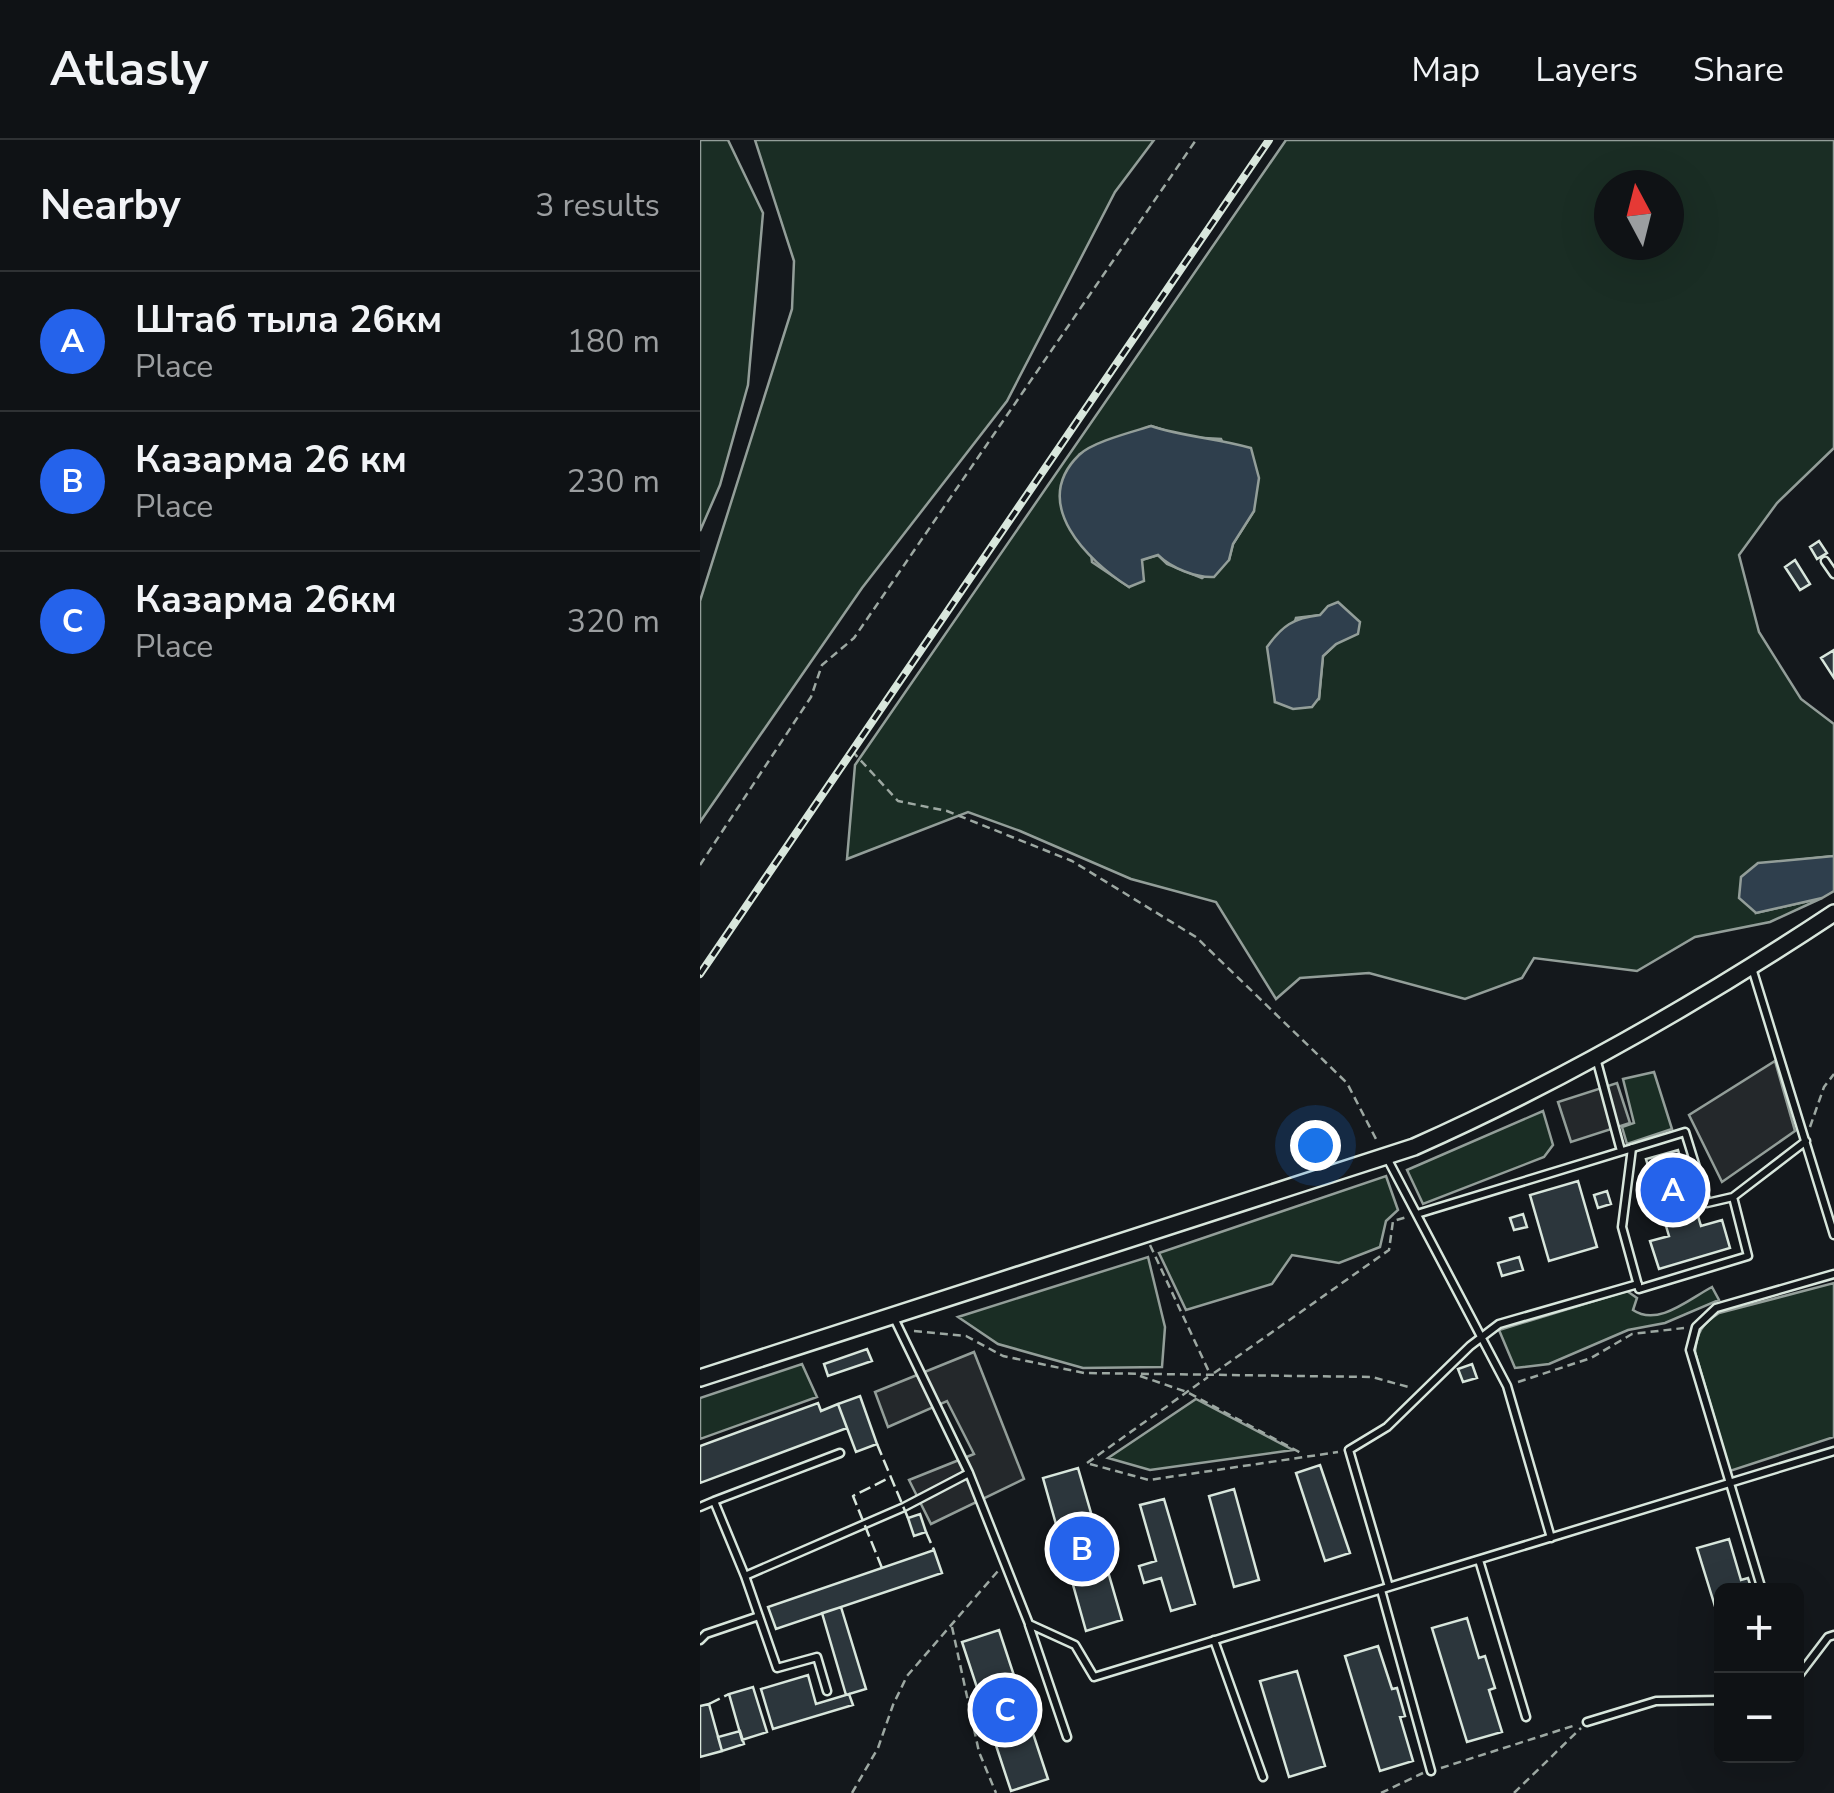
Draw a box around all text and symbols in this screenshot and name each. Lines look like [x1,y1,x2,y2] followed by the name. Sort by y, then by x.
[50,36,208,102] text: Atlasly
[1411,46,1480,93] text: Map
[1535,46,1638,93] text: Layers
[1693,46,1784,93] text: Share
[1594,170,1684,260] north arrow
[40,177,181,234] text: Nearby
[535,184,660,227] text: 3 results
[135,294,442,345] text: Штаб тыла 26км
[61,320,84,363] text: A
[567,320,660,363] text: 180 m
[135,345,213,388] text: Place
[135,434,407,485] text: Казарма 26 км
[61,460,84,503] text: B
[567,460,660,503] text: 230 m
[135,485,213,528] text: Place
[135,574,397,625] text: Казарма 26км
[62,600,83,643] text: C
[567,600,660,643] text: 320 m
[135,625,213,668] text: Place
[1290,1120,1341,1171] your location
[1640,1152,1706,1228] pin: A
[1050,1512,1114,1586] pin: B
[1714,1583,1804,1763] map controls
[1714,1583,1804,1673] button: +
[972,1672,1038,1748] pin: C
[1714,1673,1804,1763] button: −

